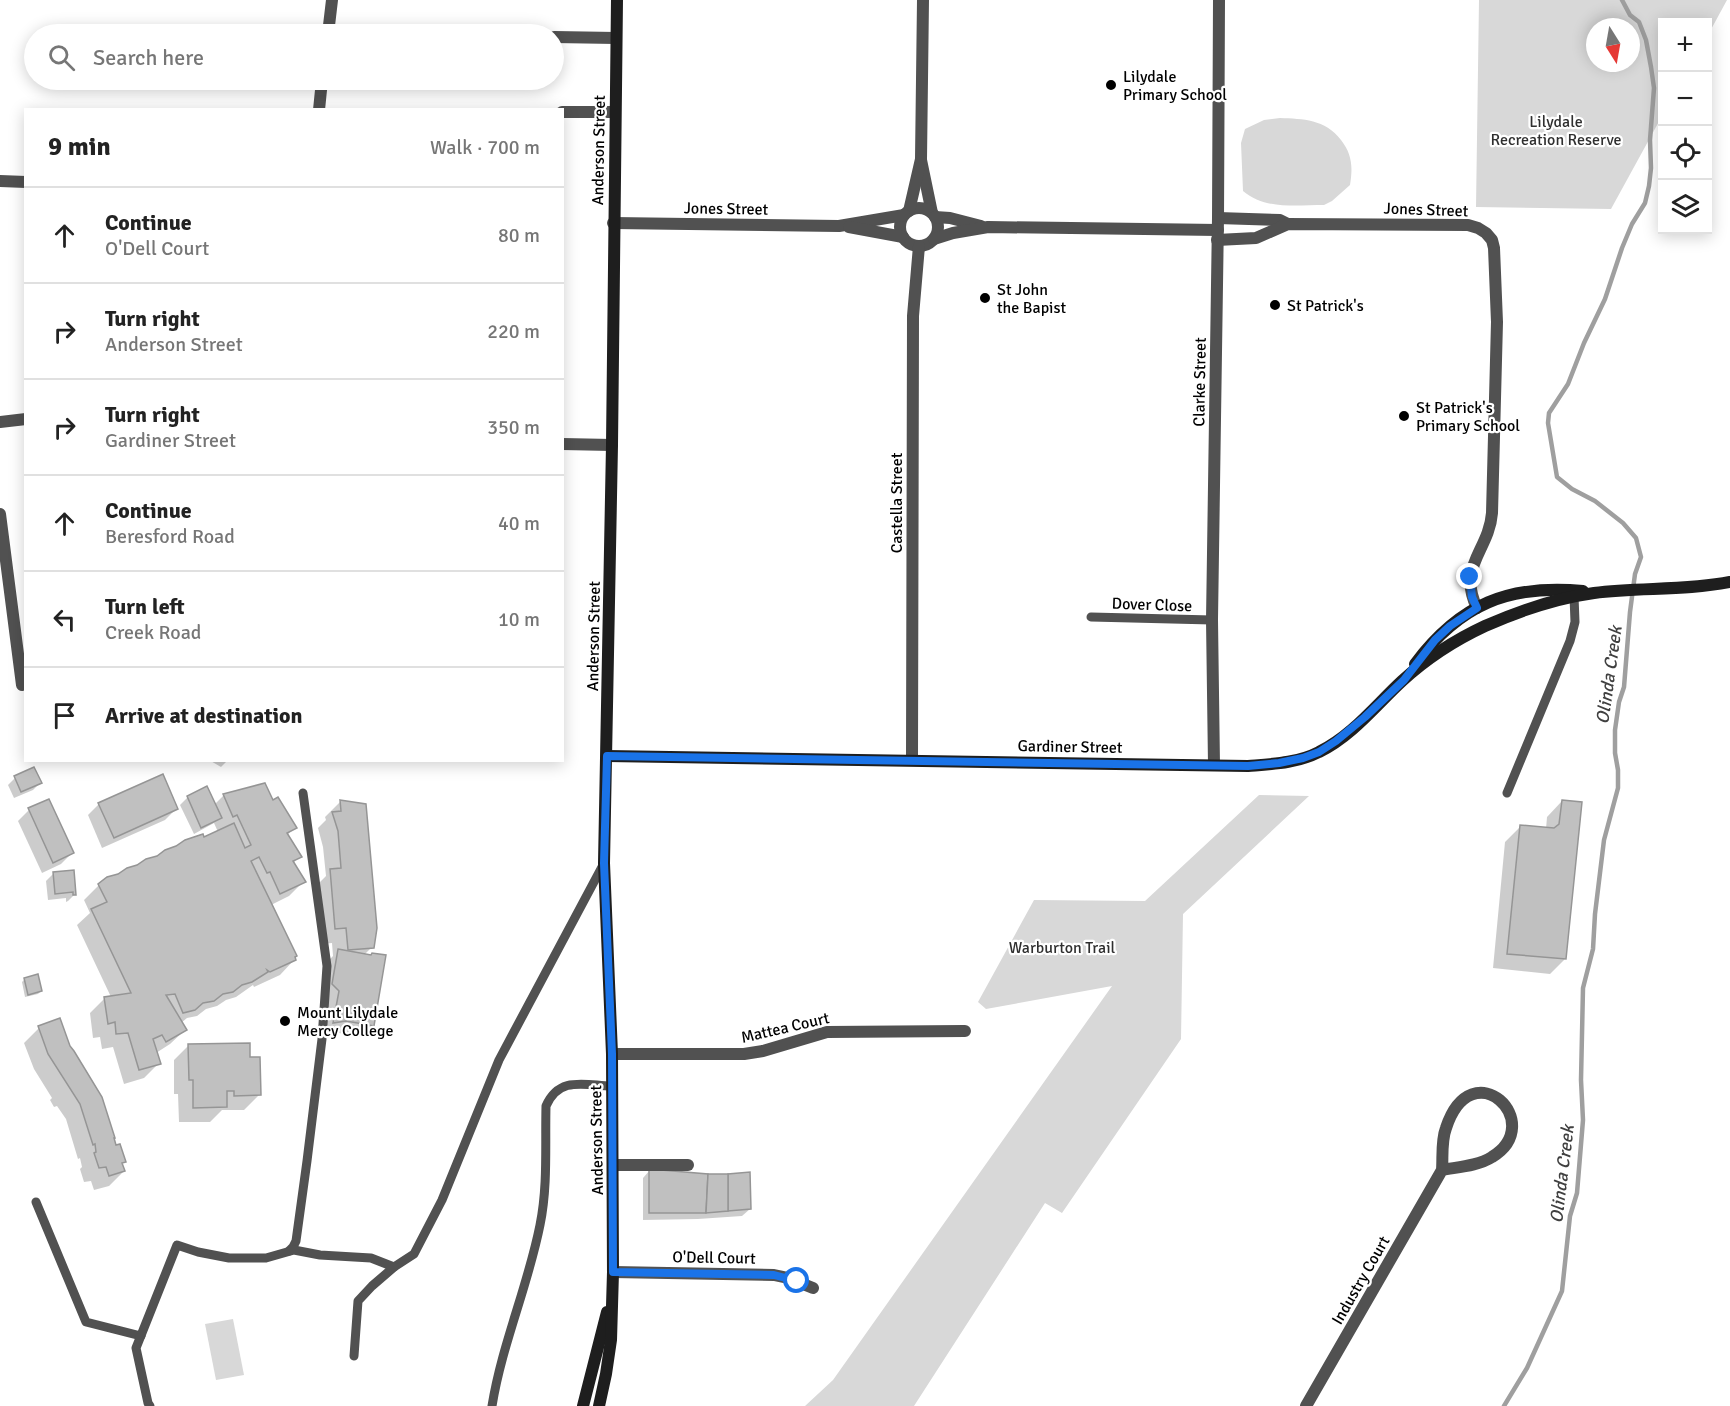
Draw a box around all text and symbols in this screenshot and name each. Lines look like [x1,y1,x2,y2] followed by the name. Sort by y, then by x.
[1586,18,1640,72] north arrow
[1658,18,1712,234] map controls
[1658,18,1712,72] button: +
[24,24,564,90] search box
[45,41,78,74] icon: search
[93,44,204,71] text: Search here
[1123,67,1227,105] place label: Lilydale Primary School
[1658,72,1712,126] button: −
[1104,78,1118,92] marker: Lilydale Primary School
[588,94,610,205] street label: Anderson Street
[1491,112,1621,150] park label: Lilydale Recreation Reserve
[1658,126,1712,180] button: locate
[48,131,111,163] text: 9 min
[430,135,540,160] text: Walk · 700 m
[1658,180,1712,234] button: layers
[684,198,769,220] street label: Jones Street
[1383,199,1469,221] street label: Jones Street
[105,209,192,236] text: Continue
[48,219,81,252] icon: ahead
[498,223,540,248] text: 80 m
[105,236,209,261] text: O'Dell Court
[997,280,1066,318] place label: St John the Bapist
[978,291,992,305] marker: St John the Bapist
[1287,296,1364,316] place label: St Patrick's
[1268,298,1282,312] marker: St Patrick's
[105,305,200,332] text: Turn right
[48,315,81,348] icon: right
[487,319,540,344] text: 220 m
[105,332,243,357] text: Anderson Street
[1189,337,1211,427] street label: Clarke Street
[1416,398,1520,436] place label: St Patrick's Primary School
[105,401,200,428] text: Turn right
[1397,409,1411,423] marker: St Patrick's Primary School
[48,411,81,444] icon: right
[487,415,540,440] text: 350 m
[105,428,236,453] text: Gardiner Street
[887,452,907,553] street label: Castella Street
[105,497,192,524] text: Continue
[48,507,81,540] icon: ahead
[498,511,540,536] text: 40 m
[105,524,235,549] text: Beresford Road
[1456,563,1482,589] route end
[583,580,605,691] street label: Anderson Street
[105,593,185,620] text: Turn left
[1111,594,1193,616] street label: Dover Close
[48,603,81,636] icon: left
[498,607,540,632] text: 10 m
[105,620,201,645] text: Creek Road
[1591,623,1627,725] water label: Olinda Creek
[48,699,81,732] icon: arrive
[105,702,302,729] text: Arrive at destination
[1017,736,1123,758] street label: Gardiner Street
[1009,938,1116,958] park label: Warburton Trail
[297,1003,398,1041] place label: Mount Lilydale Mercy College
[739,1008,832,1048] street label: Mattea Court
[278,1014,292,1028] marker: Mount Lilydale Mercy College
[586,1084,608,1195] street label: Anderson Street
[1545,1122,1579,1224] water label: Olinda Creek
[1327,1232,1394,1328] street label: Industry Court
[672,1247,756,1269] street label: O'Dell Court
[783,1267,809,1293] route start

